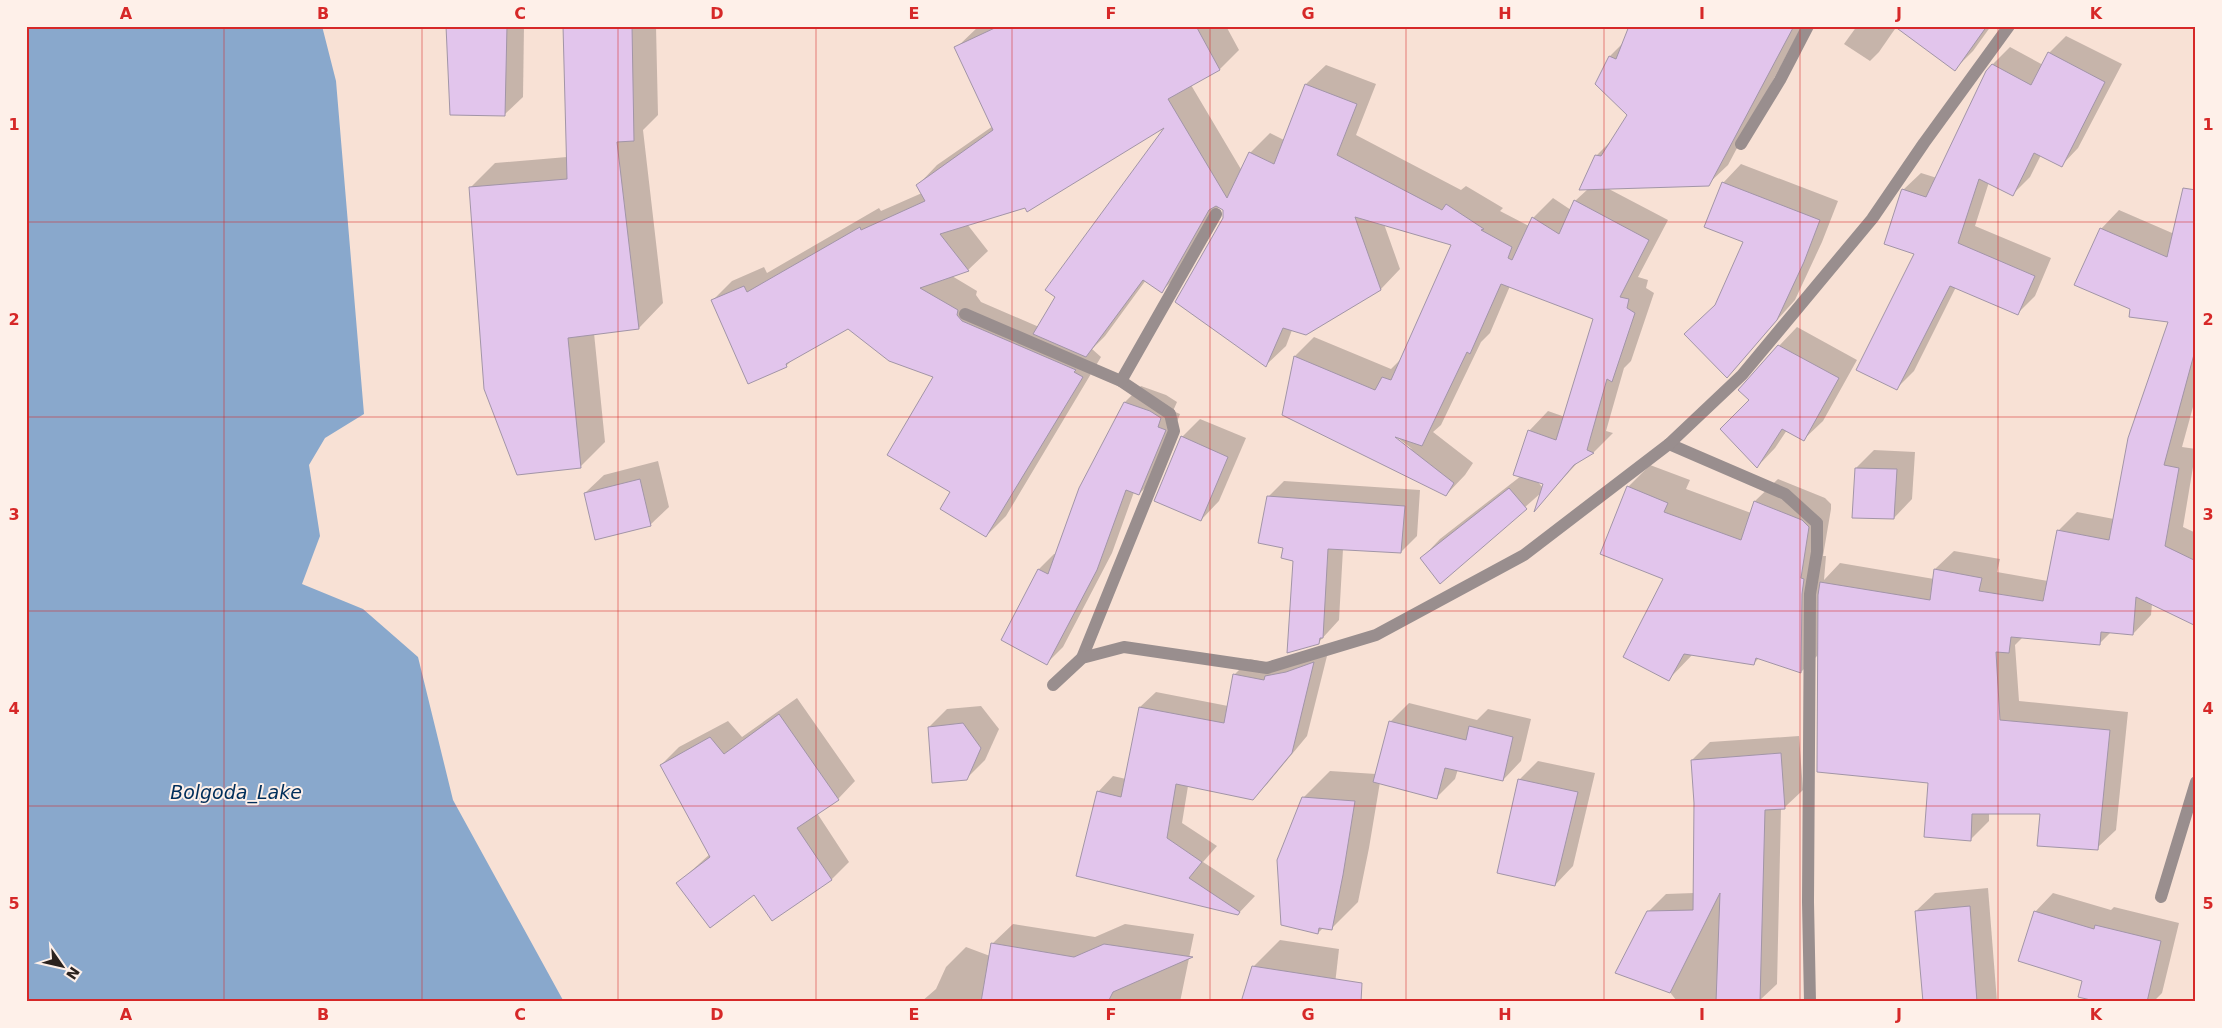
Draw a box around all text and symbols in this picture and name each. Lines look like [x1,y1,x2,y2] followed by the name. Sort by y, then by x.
[120,4,133,23] text: A
[317,4,329,23] text: B
[514,4,526,23] text: C
[710,4,724,23] text: D
[909,4,919,23] text: E
[1106,4,1116,23] text: F
[1301,4,1315,23] text: G
[1498,4,1512,23] text: H
[1699,4,1705,23] text: I
[1895,4,1902,23] text: J
[2090,4,2103,23] text: K
[8,115,20,134] text: 1
[2202,115,2214,134] text: 1
[8,310,20,329] text: 2
[2202,310,2214,329] text: 2
[8,505,20,524] text: 3
[2202,505,2214,524] text: 3
[8,699,20,718] text: 4
[2202,699,2214,718] text: 4
[170,781,302,804] water label: Bolgoda_Lake
[8,894,20,913] text: 5
[2202,894,2214,913] text: 5
[38,940,88,990] north arrow
[63,964,83,983] text: N
[120,1005,133,1024] text: A
[317,1005,329,1024] text: B
[514,1005,526,1024] text: C
[710,1005,724,1024] text: D
[909,1005,919,1024] text: E
[1106,1005,1116,1024] text: F
[1301,1005,1315,1024] text: G
[1498,1005,1512,1024] text: H
[1699,1005,1705,1024] text: I
[1895,1005,1902,1024] text: J
[2090,1005,2103,1024] text: K

